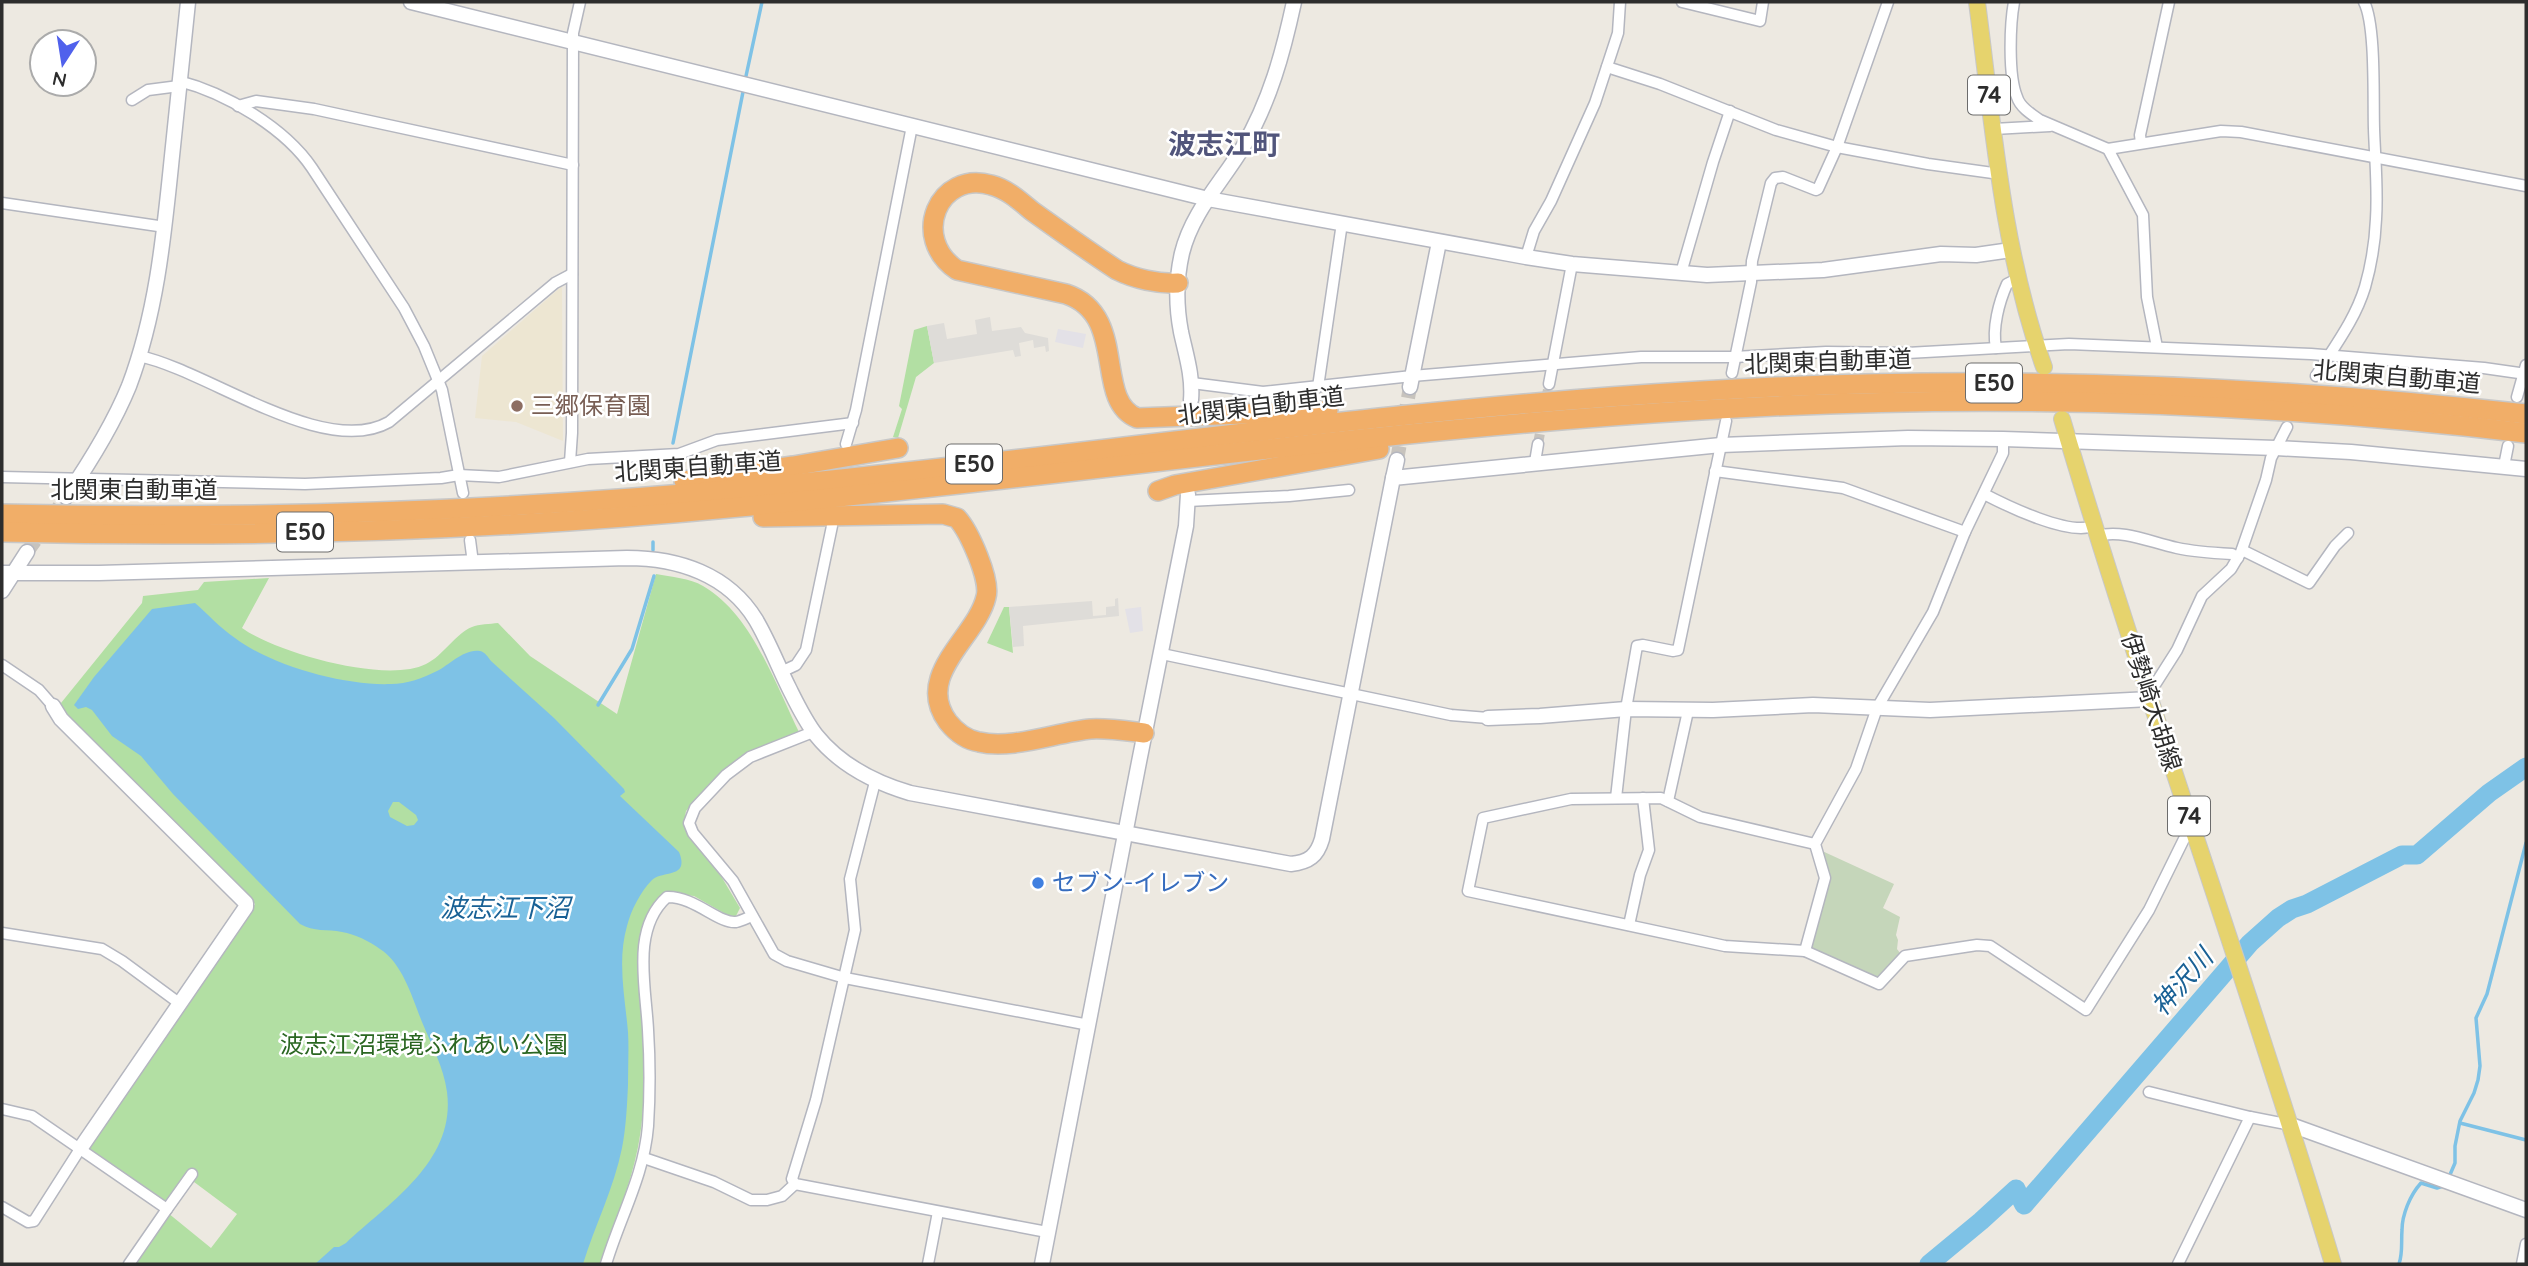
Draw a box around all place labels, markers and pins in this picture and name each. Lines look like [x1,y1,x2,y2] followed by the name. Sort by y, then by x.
[531,390,651,420] place label: 三郷保育園
[509,398,525,414] marker: 三郷保育園
[1052,867,1229,897] place label: セブン-イレブン
[1030,875,1046,891] marker: セブン-イレブン

